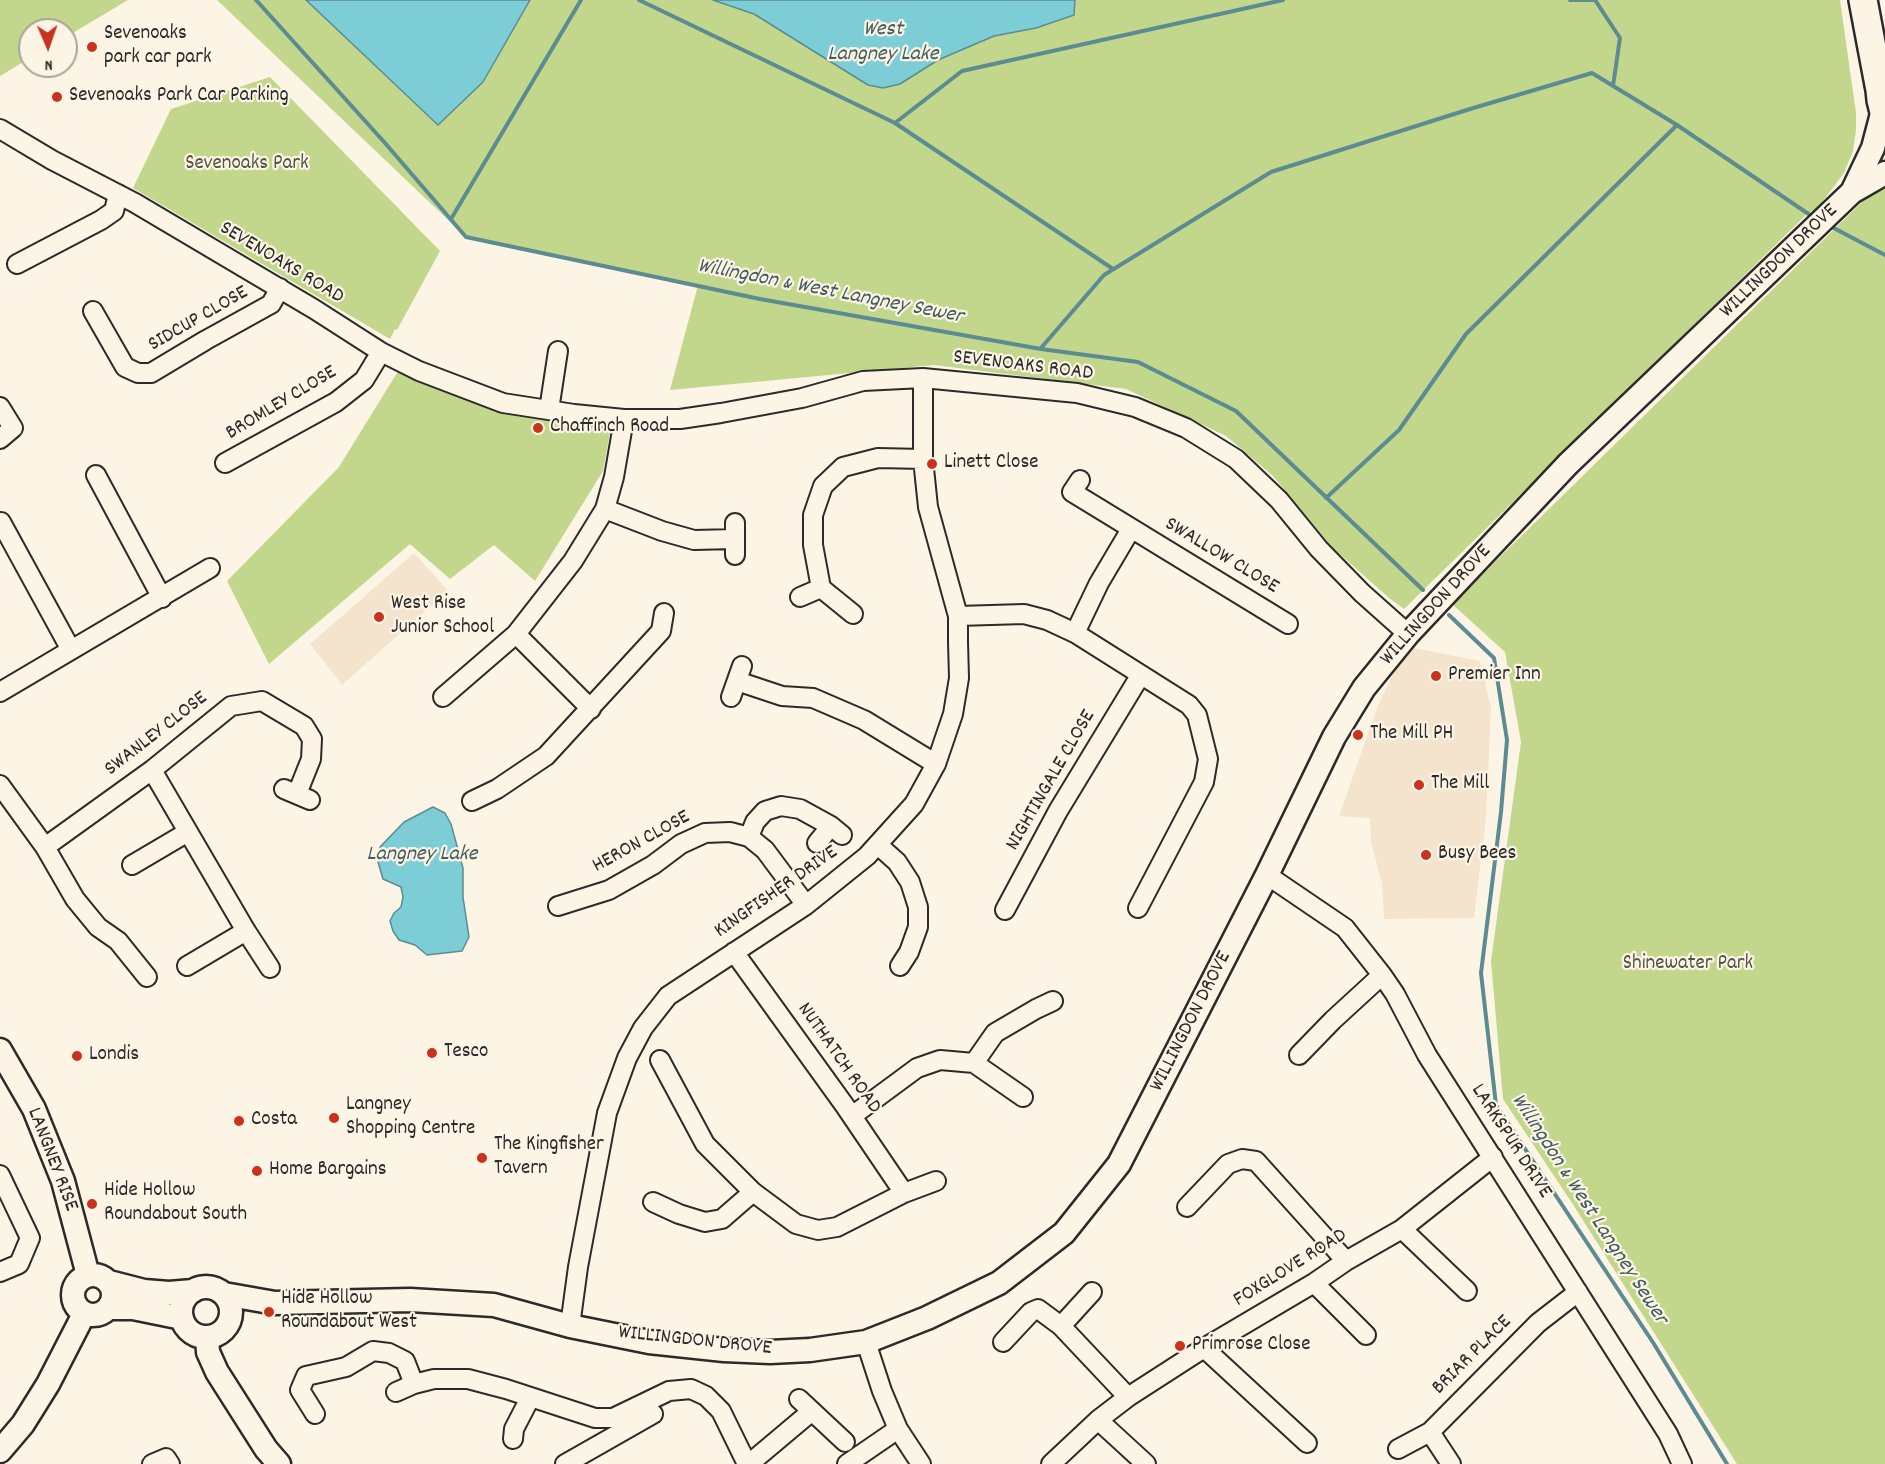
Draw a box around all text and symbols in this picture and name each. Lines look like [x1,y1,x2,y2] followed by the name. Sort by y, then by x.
[18,18,78,78] north arrow
[828,18,938,70] water label: West Langney Lake
[104,22,212,72] place label: Sevenoaks park car park
[85,40,99,54] marker: Sevenoaks park car park
[44,53,53,76] text: N
[69,84,289,110] place label: Sevenoaks Park Car Parking
[50,90,64,104] marker: Sevenoaks Park Car Parking
[185,152,309,178] park label: Sevenoaks Park
[1716,199,1844,325] street label: WILLINGDON DROVE
[214,217,348,311] street label: SEVENOAKS ROAD
[695,254,965,332] water label: Willingdon & West Langney Sewer
[145,281,253,359] street label: SIDCUP CLOSE
[952,346,1094,388] street label: SEVENOAKS ROAD
[222,361,342,447] street label: BROMLEY CLOSE
[550,415,669,441] place label: Chaffinch Road
[531,421,545,435] marker: Chaffinch Road
[944,451,1038,477] place label: Linett Close
[925,457,939,471] marker: Linett Close
[1159,513,1283,601] street label: SWALLOW CLOSE
[1376,540,1498,672] street label: WILLINGDON DROVE
[391,592,494,642] place label: West Rise Junior School
[372,610,386,624] marker: West Rise Junior School
[1448,663,1541,689] place label: Premier Inn
[1429,669,1443,683] marker: Premier Inn
[101,687,213,783] street label: SWANLEY CLOSE
[1002,706,1102,856] street label: NIGHTINGALE CLOSE
[1370,722,1453,748] place label: The Mill PH
[1351,728,1365,742] marker: The Mill PH
[1431,772,1489,798] place label: The Mill
[1412,778,1426,792] marker: The Mill
[589,806,695,880] street label: HERON CLOSE
[710,841,844,945] street label: KINGFISHER DRIVE
[1438,842,1516,868] place label: Busy Bees
[367,843,477,869] water label: Langney Lake
[1419,848,1433,862] marker: Busy Bees
[1146,948,1238,1096] street label: WILLINGDON DROVE
[1623,952,1753,978] park label: Shinewater Park
[790,999,886,1119] street label: NUTHATCH ROAD
[444,1040,488,1066] place label: Tesco
[89,1043,139,1069] place label: Londis
[425,1046,439,1060] marker: Tesco
[70,1049,84,1063] marker: Londis
[1464,1080,1556,1204] street label: LARKSPUR DRIVE
[1503,1090,1673,1330] water label: Willingdon & West Langney Sewer
[346,1093,475,1143] place label: Langney Shopping Centre
[20,1105,82,1215] street label: LANGNEY RISE
[251,1108,297,1134] place label: Costa
[327,1111,341,1125] marker: Langney Shopping Centre
[232,1114,246,1128] marker: Costa
[494,1133,604,1183] place label: The Kingfisher Tavern
[475,1151,489,1165] marker: The Kingfisher Tavern
[269,1158,387,1184] place label: Home Bargains
[250,1164,264,1178] marker: Home Bargains
[104,1179,247,1229] place label: Hide Hollow Roundabout South
[85,1197,99,1211] marker: Hide Hollow Roundabout South
[1230,1224,1352,1314] street label: FOXGLOVE ROAD
[281,1287,417,1337] place label: Hide Hollow Roundabout West
[262,1305,276,1319] marker: Hide Hollow Roundabout West
[1428,1311,1518,1401] street label: BRIAR PLACE
[617,1321,773,1363] street label: WILLINGDON DROVE
[1192,1333,1310,1359] place label: Primrose Close
[1173,1339,1187,1353] marker: Primrose Close

